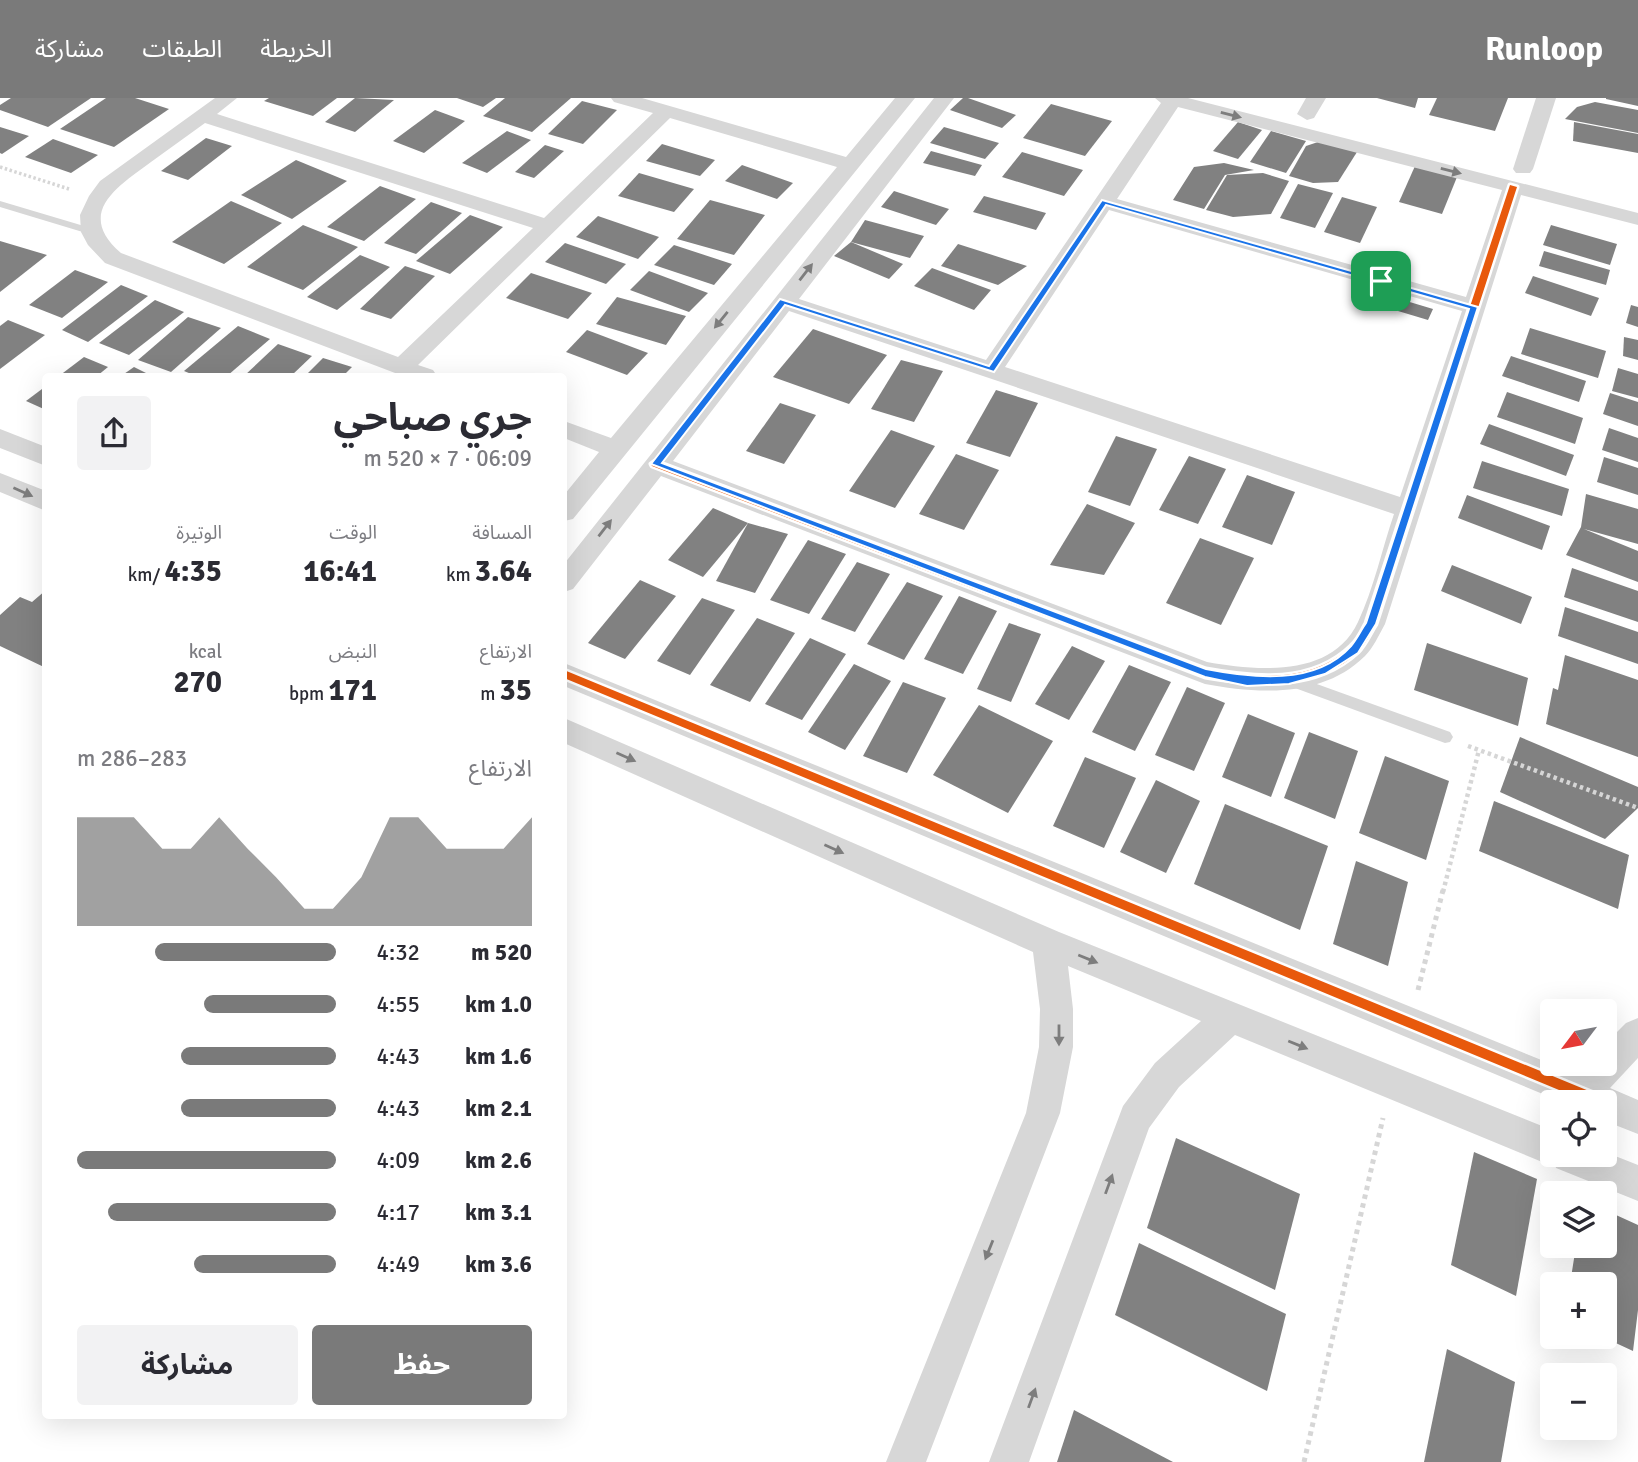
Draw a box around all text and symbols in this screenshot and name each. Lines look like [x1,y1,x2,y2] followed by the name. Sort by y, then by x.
[1485,29,1603,70] text: Runloop
[35,34,104,64] text: مشاركة
[142,34,222,64] text: الطبقات
[260,34,332,64] text: الخريطة
[1220,110,1242,121] one-way arrow
[1441,166,1463,177] one-way arrow
[1351,251,1411,311] pin
[1362,262,1400,300] icon: arrive
[798,264,813,282] one-way arrow
[714,312,729,329] one-way arrow
[333,394,532,441] text: جري صباحي
[77,396,151,470] button: share
[363,444,532,473] text: 06:09 · 7 × 520 m
[13,486,33,498] one-way arrow
[597,520,612,538] one-way arrow
[176,521,222,545] text: الوتيرة
[329,521,377,545] text: الوقت
[472,521,532,545] text: المسافة
[165,553,222,590] text: 4:35
[303,553,377,590] text: 16:41
[475,553,532,590] text: 3.64
[128,563,165,587] text: /km
[446,563,475,587] text: km
[189,640,222,664] text: kcal
[329,640,377,664] text: النبض
[480,640,532,664] text: الارتفاع
[173,664,222,701] text: 270
[328,672,377,709] text: 171
[500,672,532,709] text: 35
[289,682,328,706] text: bpm
[480,682,500,706] text: m
[77,744,187,773] text: 283–286 m
[616,751,636,763] one-way arrow
[469,754,532,783] text: الارتفاع
[824,843,844,855] one-way arrow
[377,938,420,967] text: 4:32
[471,938,532,967] text: 520 m
[1077,953,1098,964] one-way arrow
[377,990,420,1019] text: 4:55
[465,990,532,1019] text: 1.0 km
[1540,999,1617,1076] north arrow
[1540,999,1617,1440] map controls
[1053,1024,1064,1046] one-way arrow
[1288,1039,1309,1050] one-way arrow
[377,1042,420,1071] text: 4:43
[465,1042,532,1071] text: 1.6 km
[1540,1090,1617,1167] button: locate
[377,1094,420,1123] text: 4:43
[465,1094,532,1123] text: 2.1 km
[377,1146,420,1175] text: 4:09
[465,1146,532,1175] text: 2.6 km
[1104,1173,1115,1194] one-way arrow
[1540,1181,1617,1258] button: layers
[377,1198,420,1227] text: 4:17
[465,1198,532,1227] text: 3.1 km
[984,1240,995,1261] one-way arrow
[377,1250,420,1279] text: 4:49
[465,1250,532,1279] text: 3.6 km
[1540,1272,1617,1349] button: +
[77,1325,298,1405] button: مشاركة
[312,1325,532,1405] button: حفظ
[1540,1363,1617,1440] button: −
[1027,1387,1038,1408] one-way arrow

